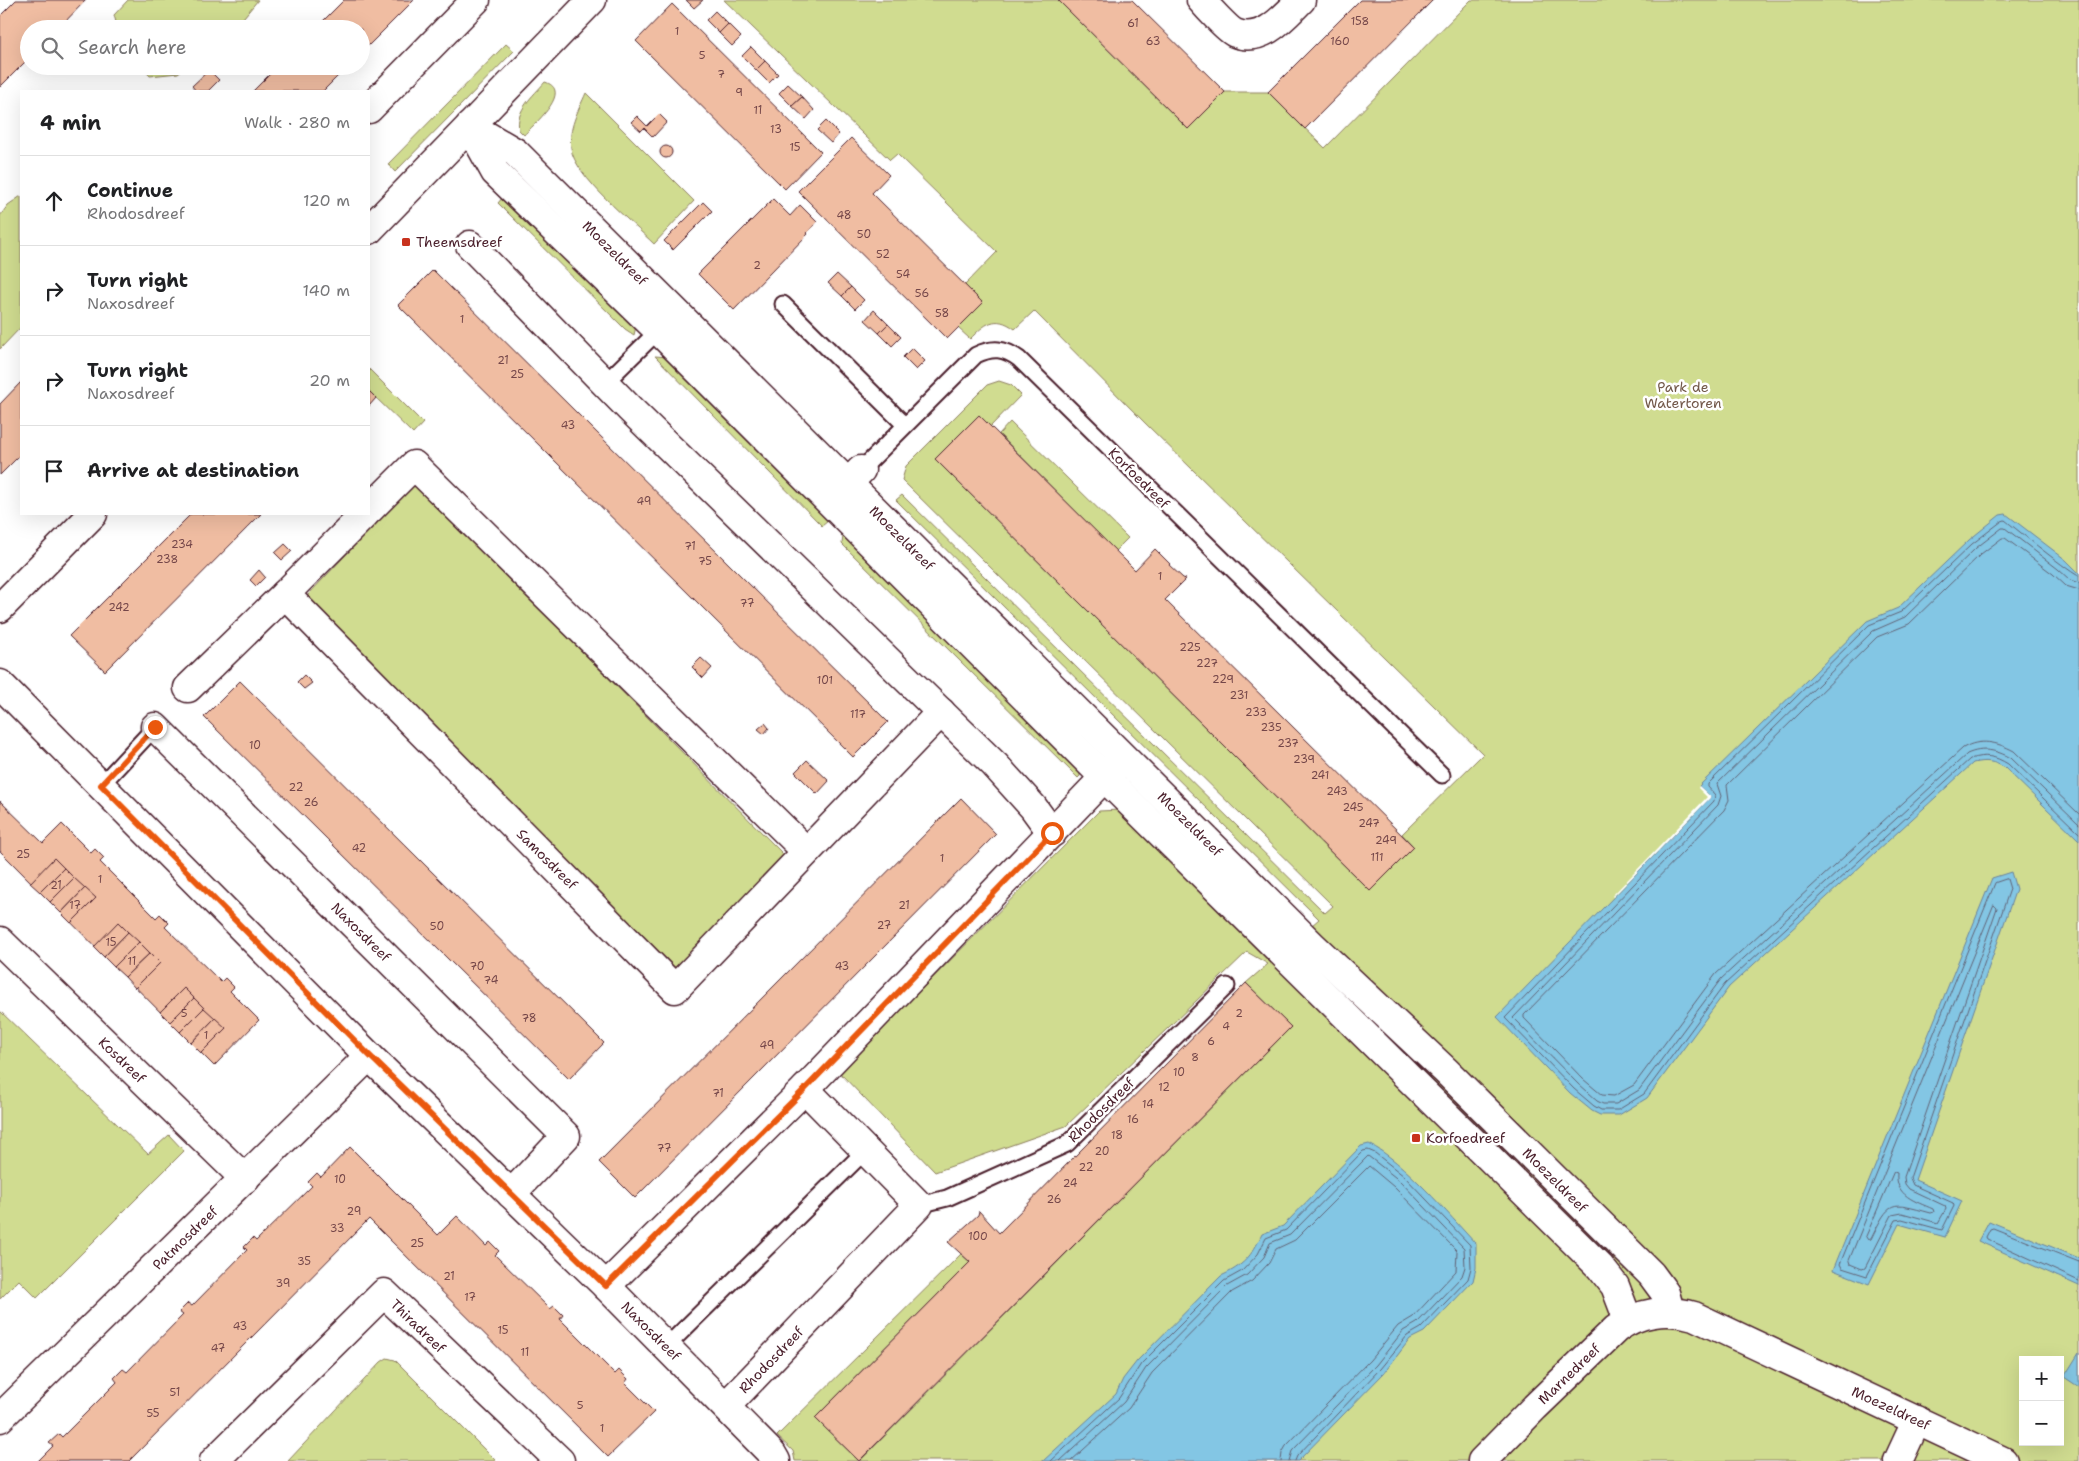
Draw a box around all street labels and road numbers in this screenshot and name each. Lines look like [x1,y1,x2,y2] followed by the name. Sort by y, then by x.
[579,217,652,290] street label: Moezeldreef
[1105,444,1174,513] street label: Korfoedreef
[866,502,939,575] street label: Moezeldreef
[1154,788,1227,861] street label: Moezeldreef
[513,825,582,894] street label: Samosdreef
[328,899,395,966] street label: Naxosdreef
[95,1033,150,1087] street label: Kosdreef
[1064,1073,1139,1146] street label: Rhodosdreef
[1519,1144,1592,1217] street label: Moezeldreef
[148,1202,222,1274] street label: Patmosdreef
[387,1295,450,1357] street label: Thiradreef
[618,1298,685,1365] street label: Naxosdreef
[735,1322,808,1397] street label: Rhodosdreef
[1534,1339,1605,1408] street label: Marnedreef
[1849,1382,1934,1434] street label: Moezeldreef

